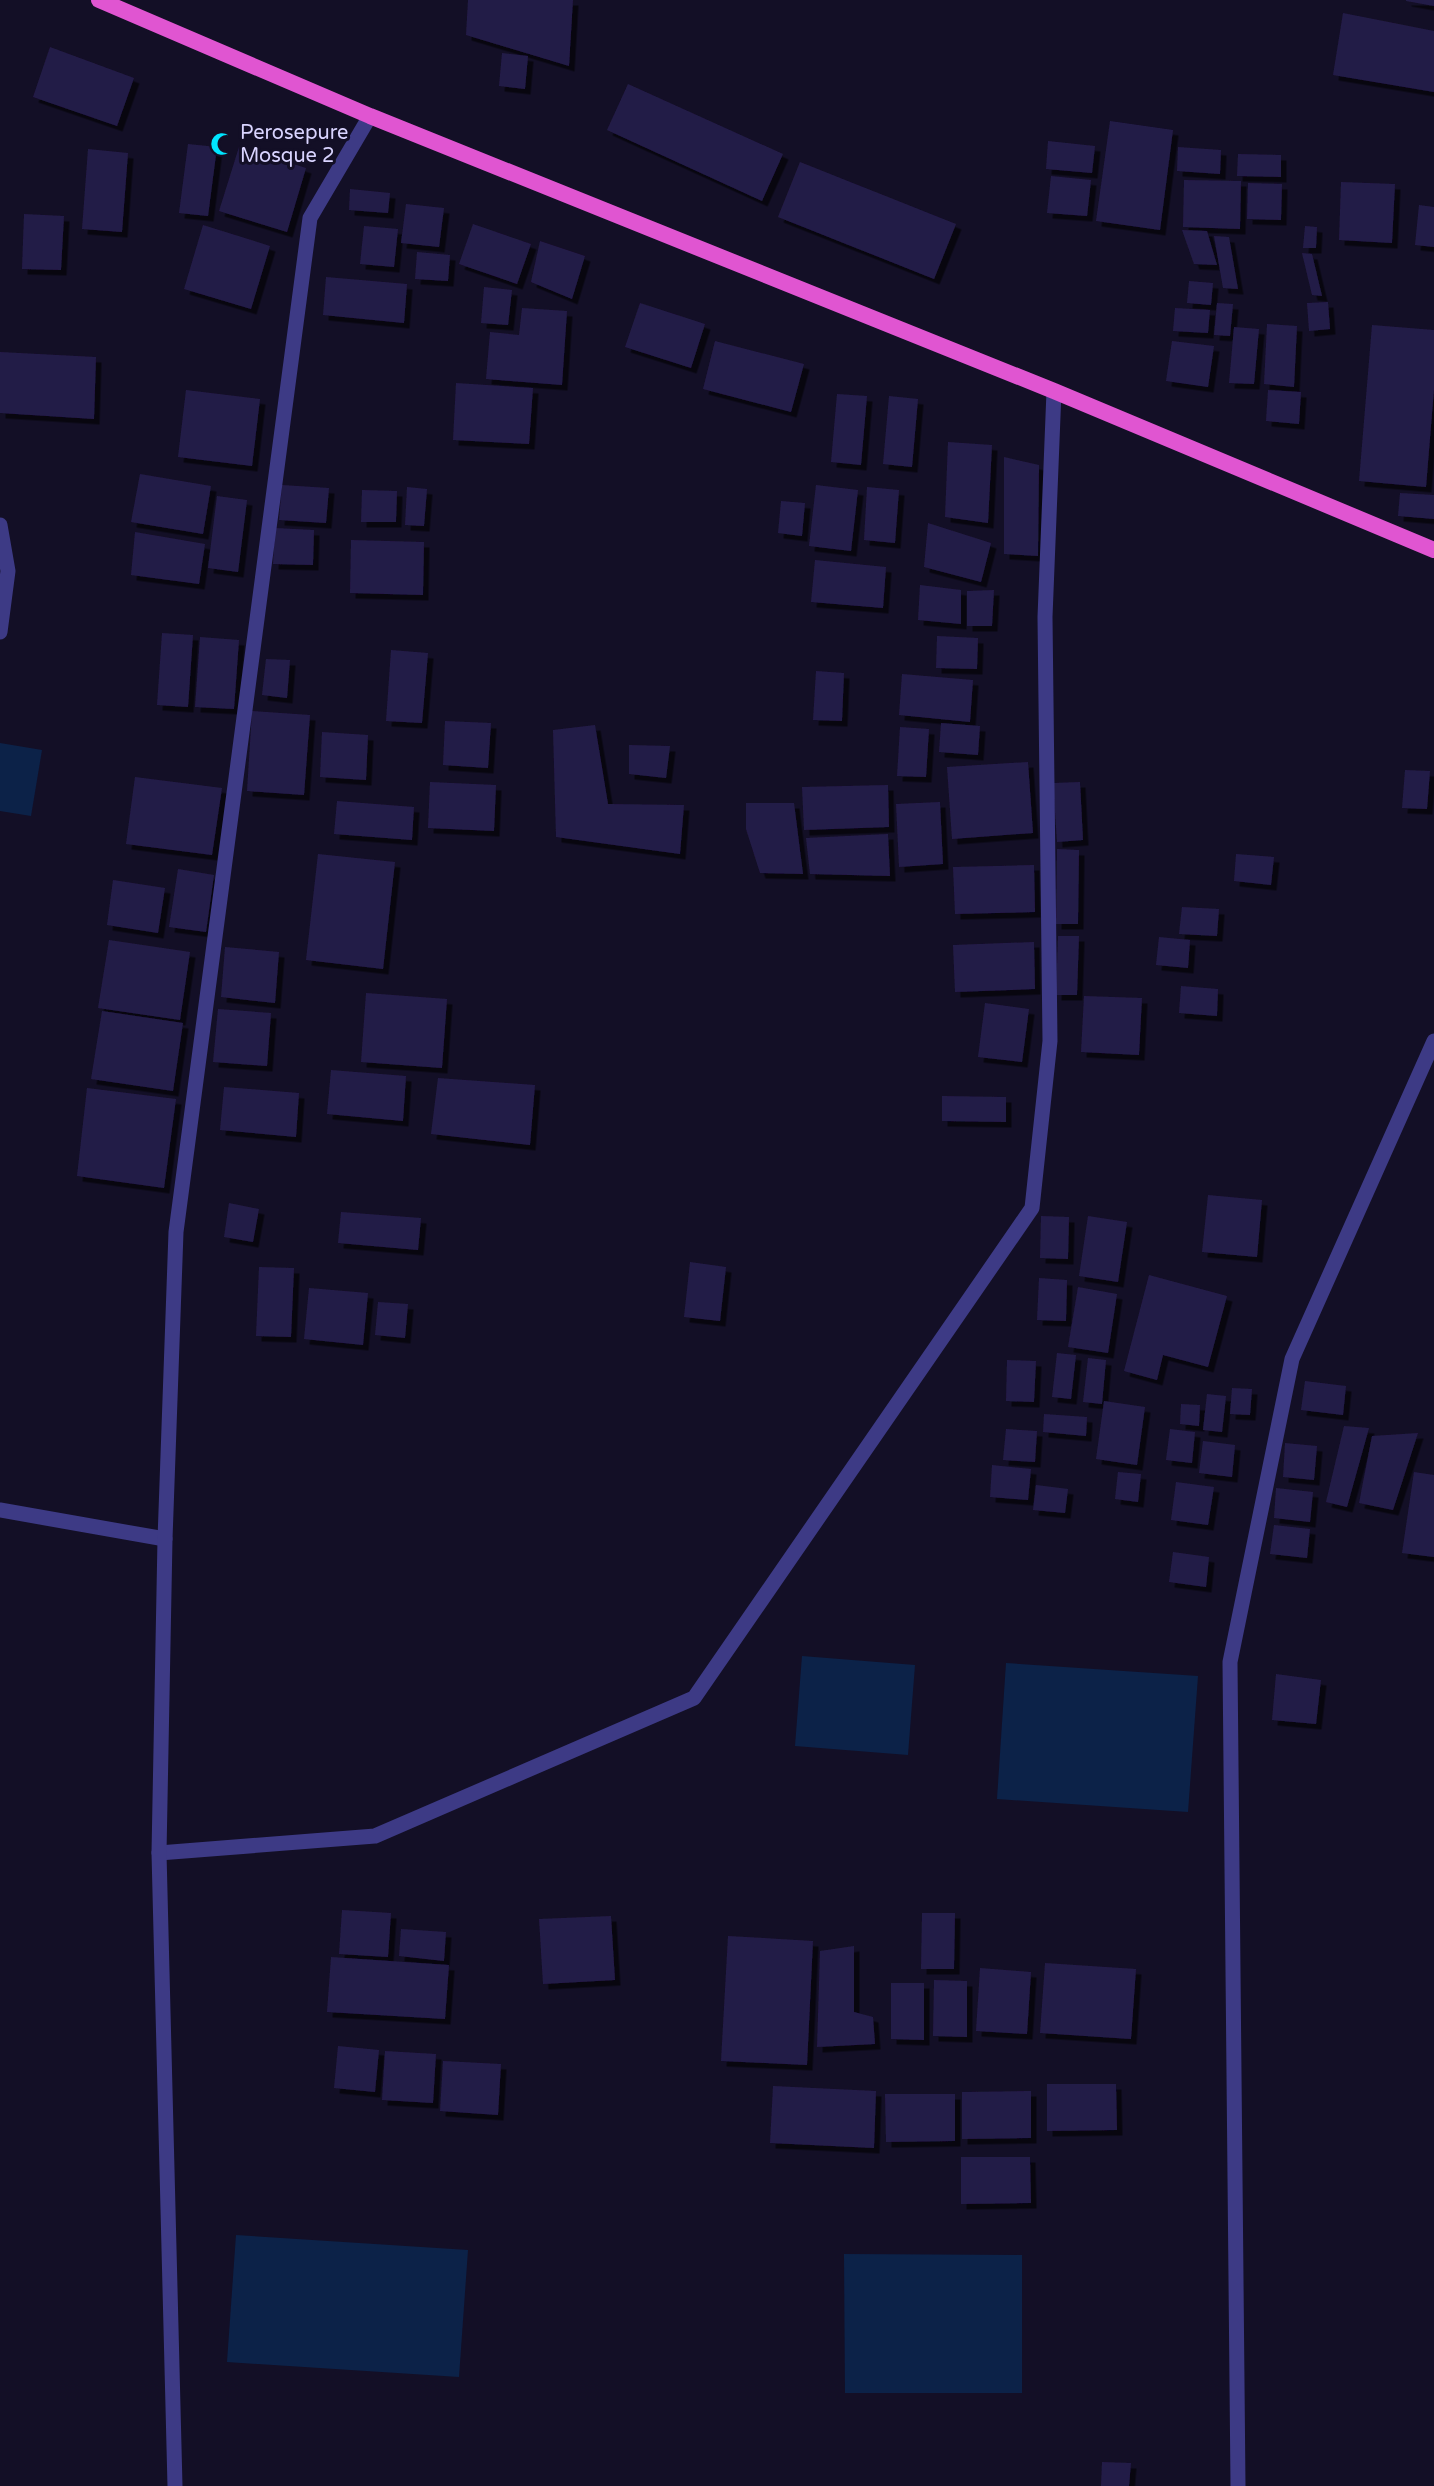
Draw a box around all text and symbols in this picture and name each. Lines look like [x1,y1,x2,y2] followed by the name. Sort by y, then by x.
[240,121,348,168] place label: Perosepure Mosque 2
[209,131,235,157] mosque icon: Perosepure Mosque 2

